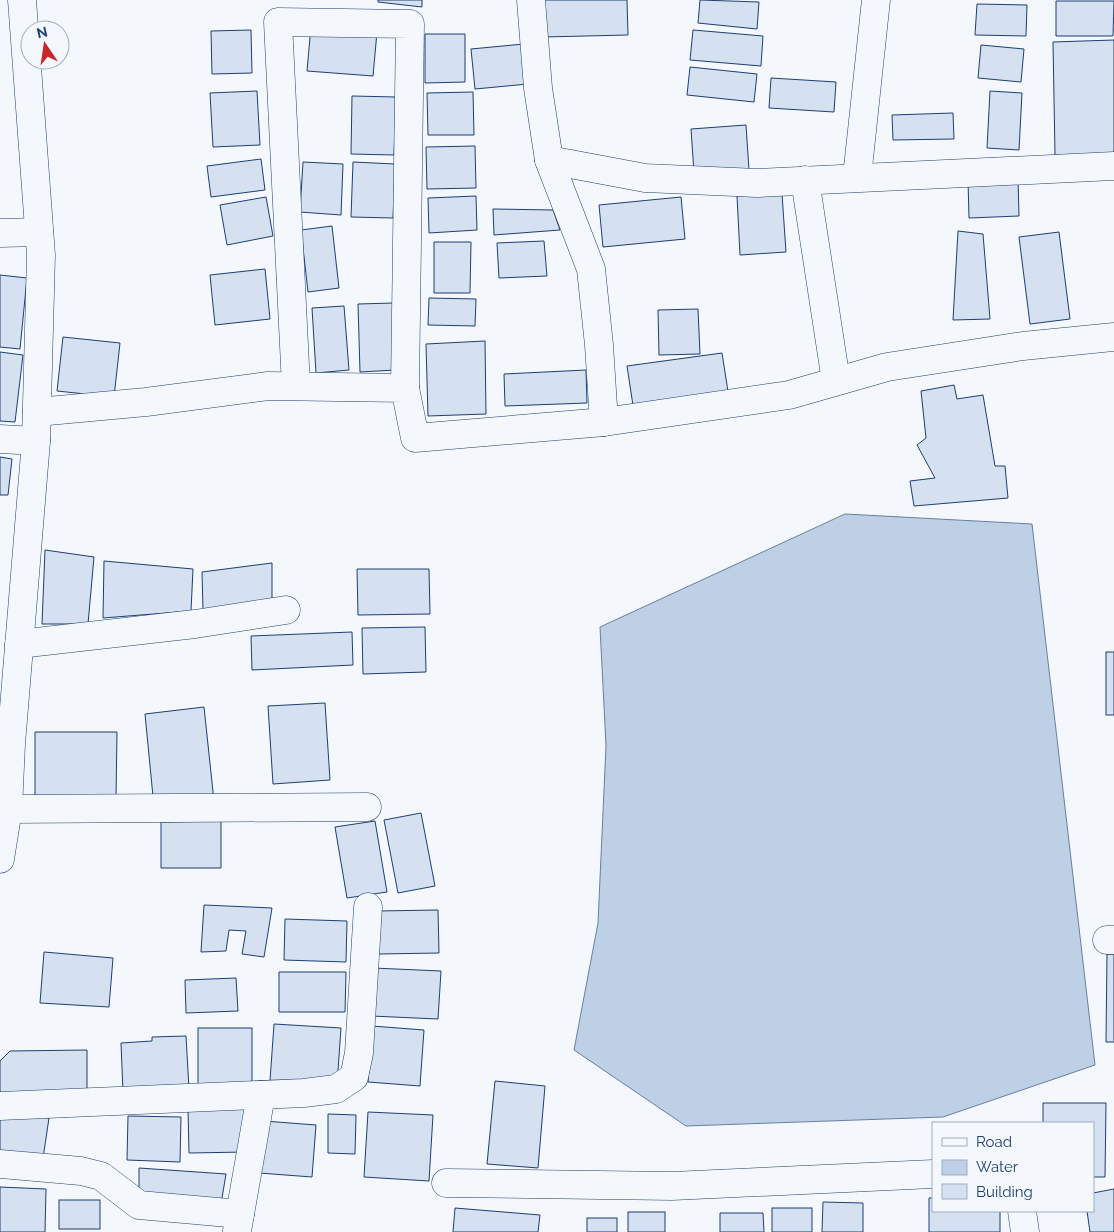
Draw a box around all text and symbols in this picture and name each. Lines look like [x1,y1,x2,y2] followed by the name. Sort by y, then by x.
[20,20,70,70] north arrow
[35,23,49,41] text: N
[932,1122,1094,1212] legend
[976,1133,1012,1151] text: Road
[976,1158,1019,1176] text: Water
[976,1183,1033,1201] text: Building

